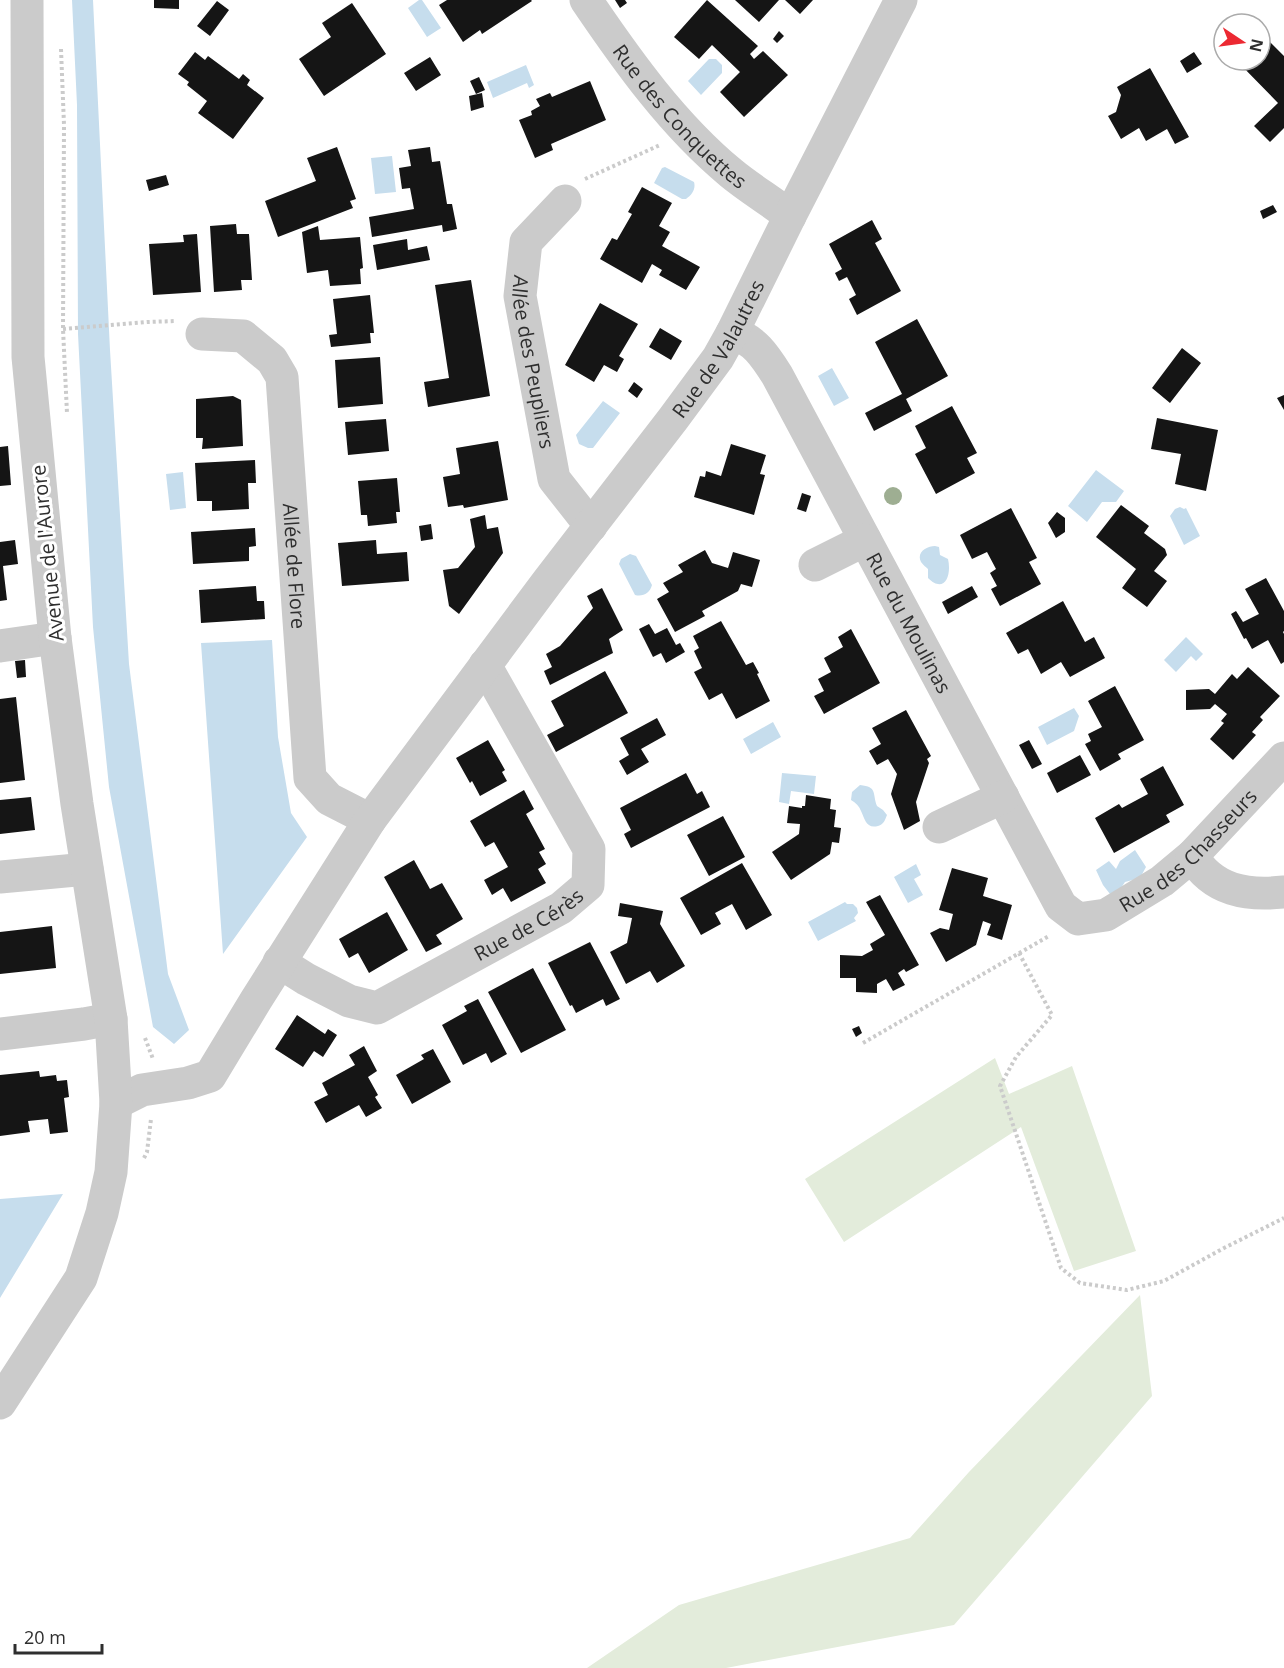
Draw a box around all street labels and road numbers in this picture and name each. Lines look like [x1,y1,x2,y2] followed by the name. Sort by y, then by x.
[607,39,752,194] street label: Rue des Conquettes
[506,274,562,451] street label: Allée des Peupliers
[665,275,770,423] street label: Rue de Valautres
[24,463,70,643] street label: Avenue de l'Aurore
[277,502,313,630] street label: Allée de Flore
[861,547,958,698] street label: Rue du Moulinas
[1114,782,1262,918] street label: Rue des Chasseurs
[469,882,589,967] street label: Rue de Cérès

